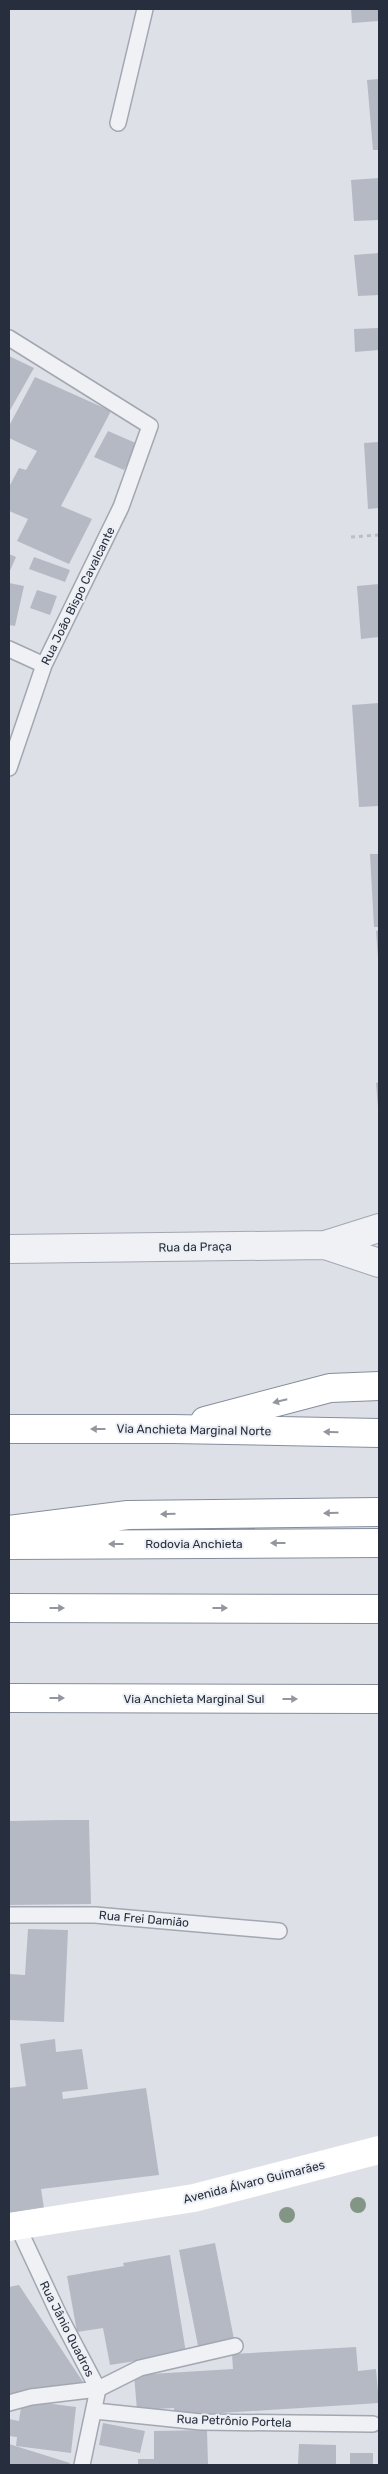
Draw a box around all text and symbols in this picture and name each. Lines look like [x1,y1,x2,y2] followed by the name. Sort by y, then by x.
[38,524,118,667] street label: Rua João Bispo Cavalcante
[158,1239,232,1255] street label: Rua da Praça
[272,1397,287,1405] one-way arrow
[117,1422,272,1438] street label: Via Anchieta Marginal Norte
[90,1425,106,1433] one-way arrow
[322,1428,338,1436] one-way arrow
[322,1509,338,1517] one-way arrow
[160,1511,176,1519] one-way arrow
[145,1537,243,1551] street label: Rodovia Anchieta
[107,1540,123,1548] one-way arrow
[270,1540,286,1548] one-way arrow
[50,1604,66,1612] one-way arrow
[212,1604,228,1612] one-way arrow
[123,1692,265,1706] street label: Via Anchieta Marginal Sul
[50,1694,66,1702] one-way arrow
[282,1695,298,1703] one-way arrow
[98,1908,190,1930] street label: Rua Frei Damião
[182,2158,326,2206] street label: Avenida Álvaro Guimarães
[37,2279,97,2379] street label: Rua Jânio Quadros
[176,2412,292,2430] street label: Rua Petrônio Portela

